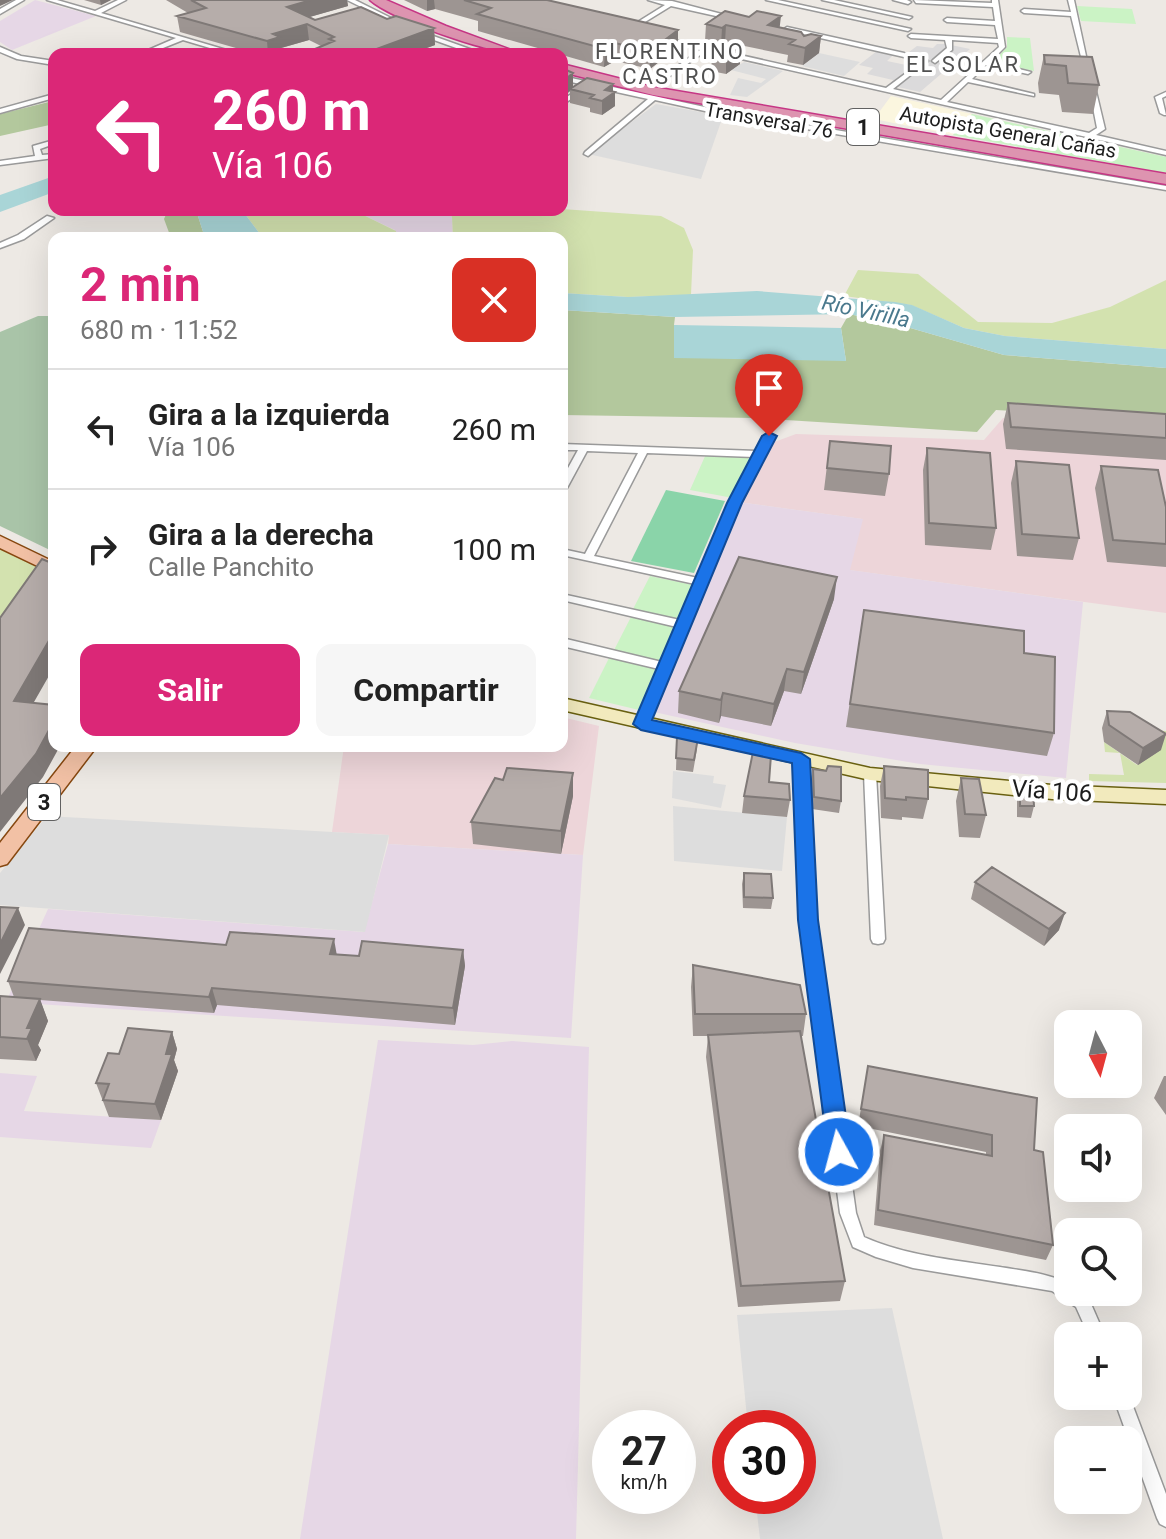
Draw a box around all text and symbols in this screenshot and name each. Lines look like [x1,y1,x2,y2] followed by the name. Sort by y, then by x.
[595,39,745,89] district label: FLORENTINO CASTRO
[906,52,1020,77] district label: EL SOLAR
[212,78,371,144] text: 260 m
[80,80,184,184] icon: left
[703,97,835,143] street label: Transversal 76
[898,101,1118,163] street label: Autopista General Cañas
[847,109,879,145] road number: 1
[212,145,333,187] text: Vía 106
[80,256,201,313] text: 2 min
[452,258,536,342] button: close
[820,289,912,333] water label: Río Virilla
[80,315,238,345] text: 680 m · 11:52
[735,354,803,436] pin
[747,366,791,410] icon: arrive
[148,397,390,432] text: Gira a la izquierda
[80,407,124,451] icon: left
[452,412,536,447] text: 260 m
[148,432,235,462] text: Vía 106
[148,517,374,552] text: Gira a la derecha
[80,527,124,571] icon: right
[452,532,536,567] text: 100 m
[148,552,314,582] text: Calle Panchito
[80,644,300,736] button: Salir
[316,644,536,736] button: Compartir
[1011,774,1093,808] street label: Vía 106
[28,784,60,820] road number: 3
[1054,1010,1142,1098] north arrow
[1054,1010,1142,1514] map controls
[797,1110,881,1194] position arrow
[1054,1114,1142,1202] button: sound
[1054,1218,1142,1306] button: search
[1054,1322,1142,1410] button: +
[712,1410,816,1514] speed limit sign: 30
[1054,1426,1142,1514] button: −
[621,1428,667,1475] text: 27
[621,1470,667,1494] text: km/h

